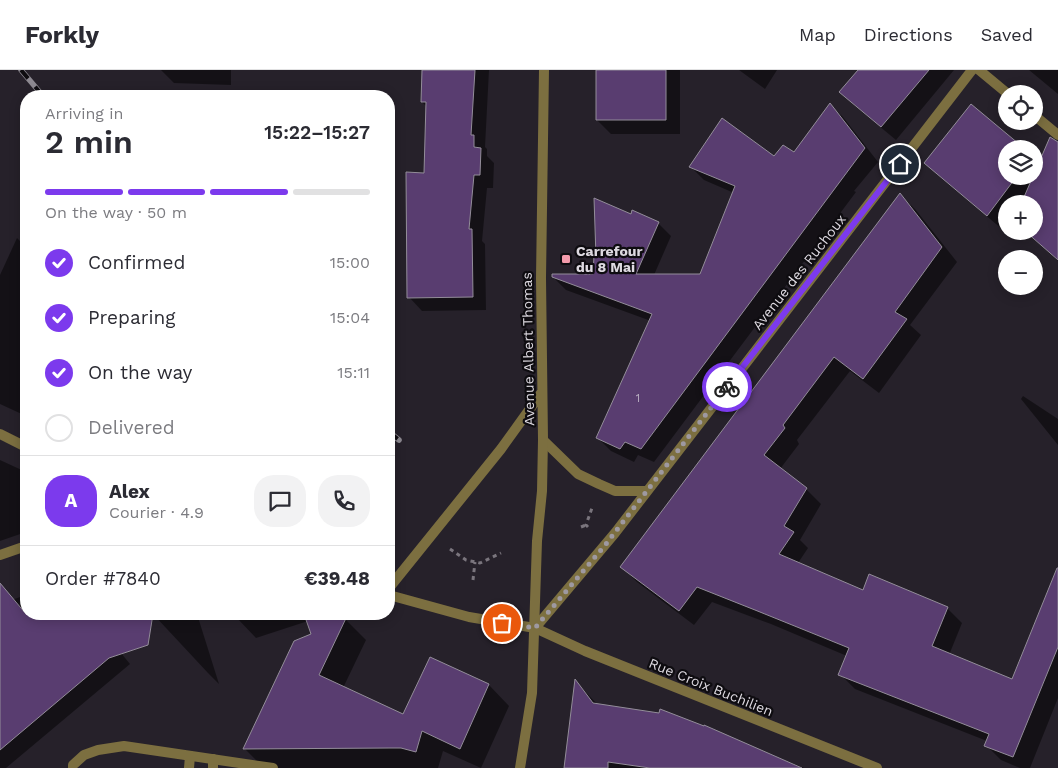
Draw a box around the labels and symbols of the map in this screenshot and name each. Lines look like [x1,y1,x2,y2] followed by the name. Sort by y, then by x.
[879,143,921,185] pin
[749,211,849,333] street label: Avenue des Ruchoux
[576,243,642,275] place label: Carrefour du 8 Mai
[560,253,572,265] marker: Carrefour du 8 Mai
[519,272,537,426] street label: Avenue Albert Thomas
[702,362,752,412] courier
[636,392,640,405] house number: 1
[481,602,523,644] pin
[647,655,775,719] street label: Rue Croix Buchilien

